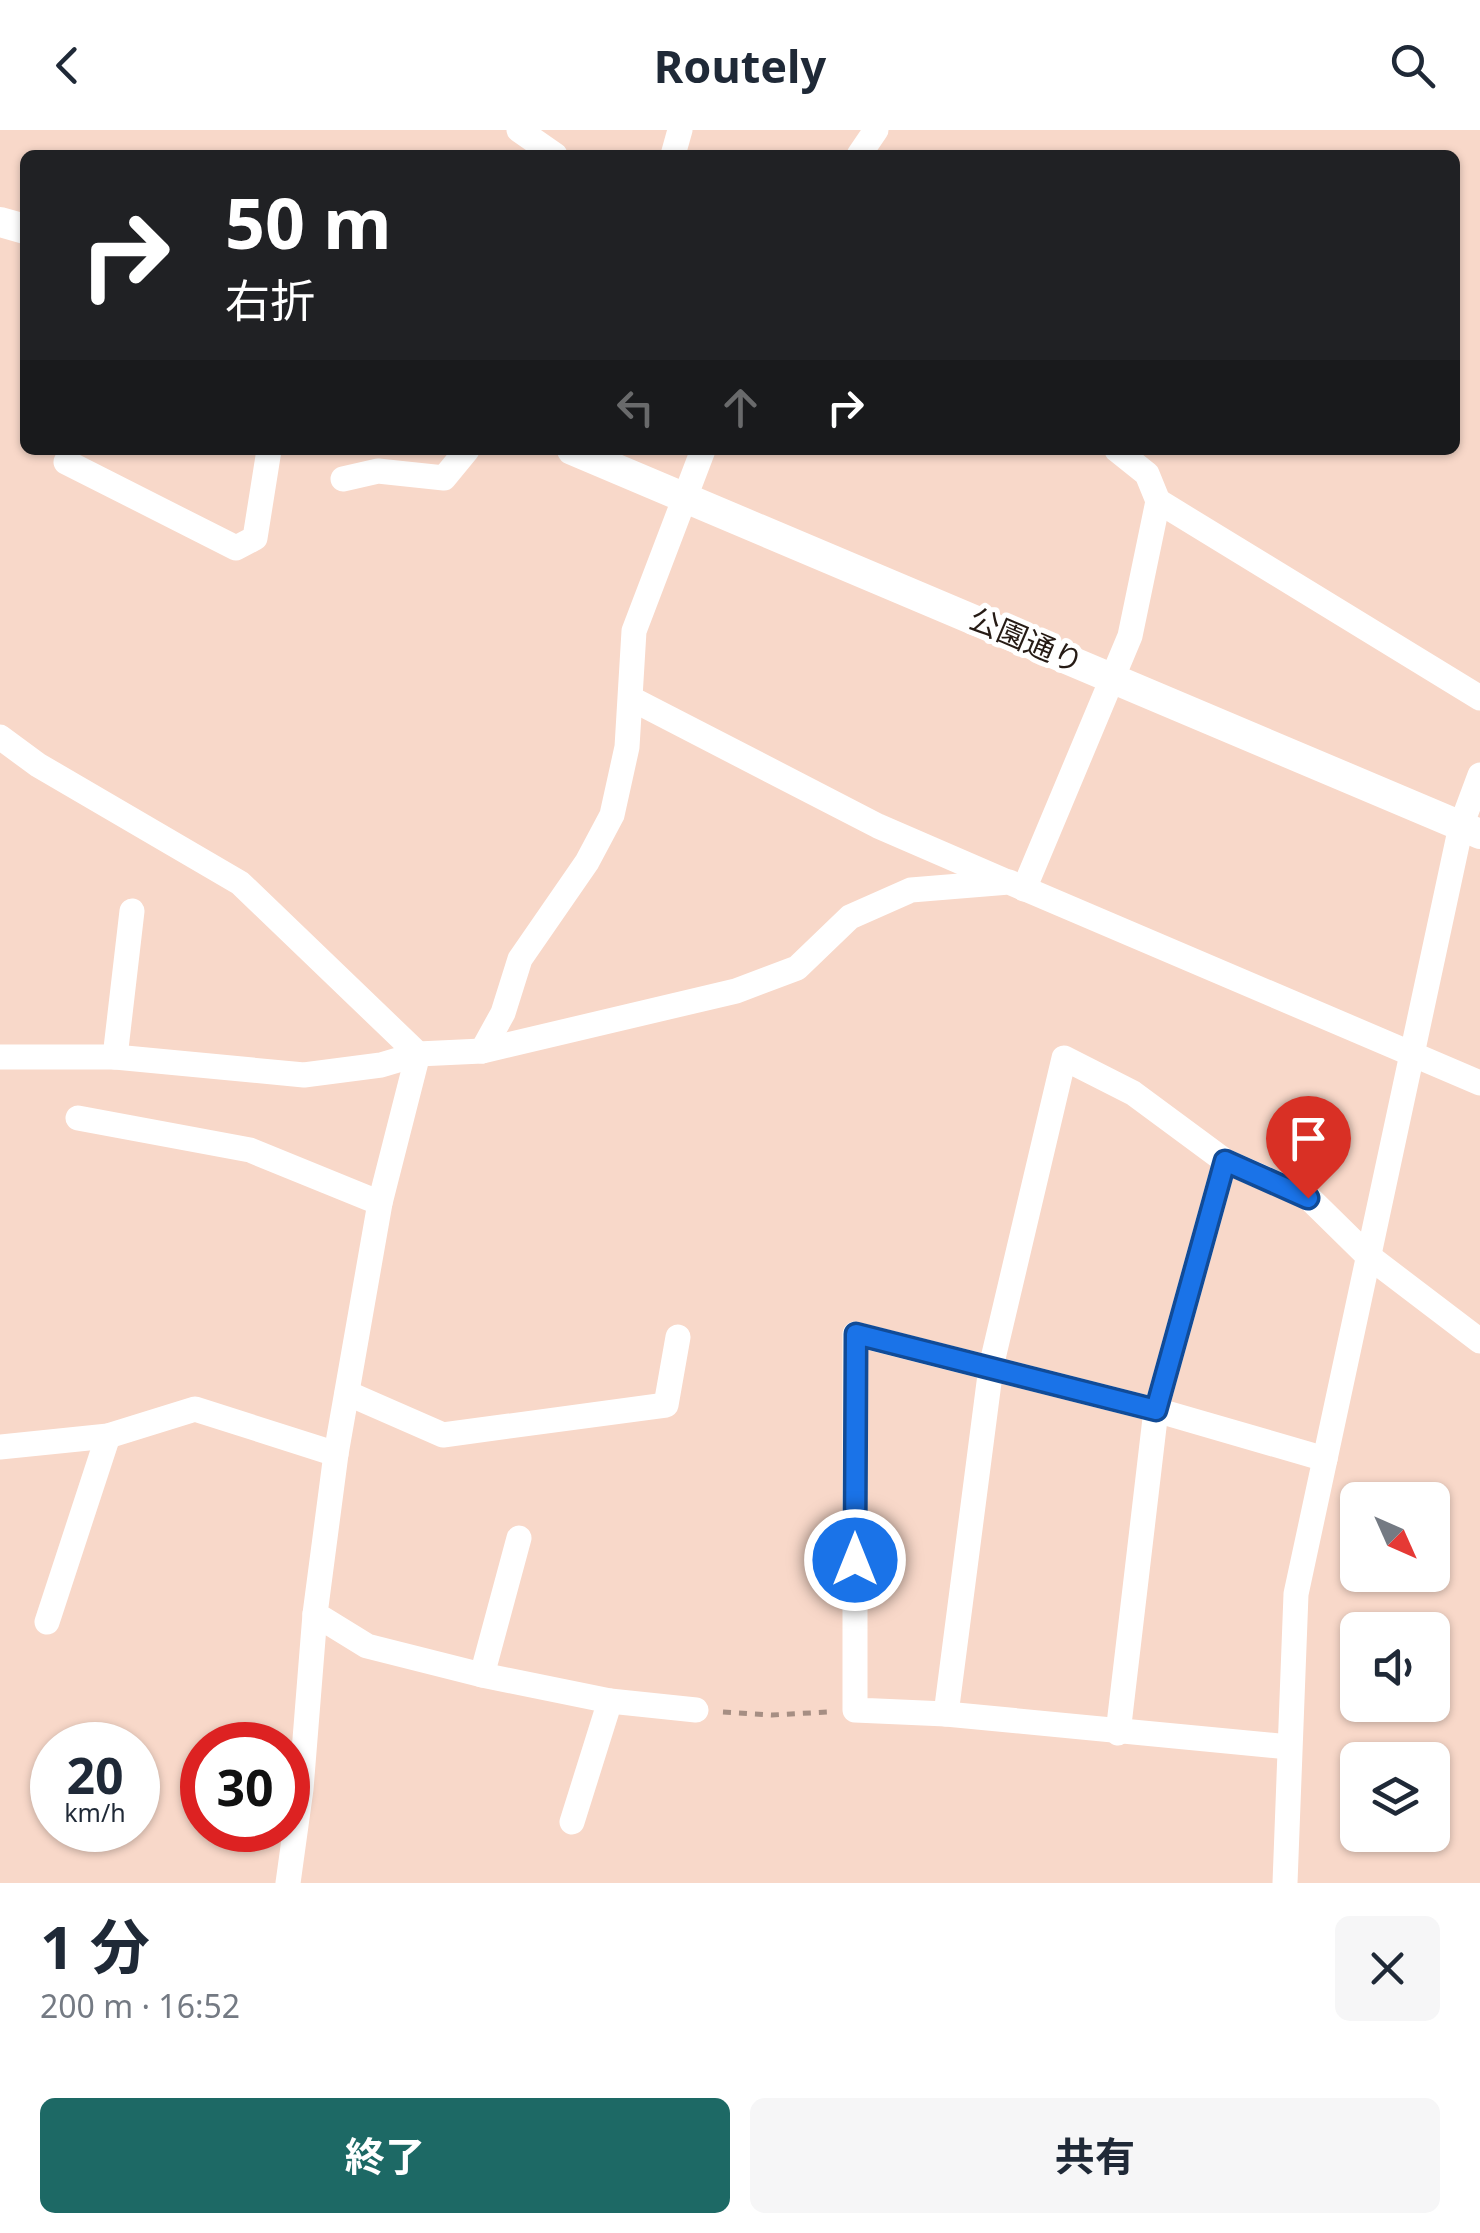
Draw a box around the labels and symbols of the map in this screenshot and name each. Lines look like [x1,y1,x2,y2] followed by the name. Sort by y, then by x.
[963,597,1090,682] street label: 公園通り
[1266,1096,1351,1199] pin
[1340,1482,1450,1592] north arrow
[803,1508,907,1612] position arrow
[180,1722,310,1852] speed limit sign: 30

